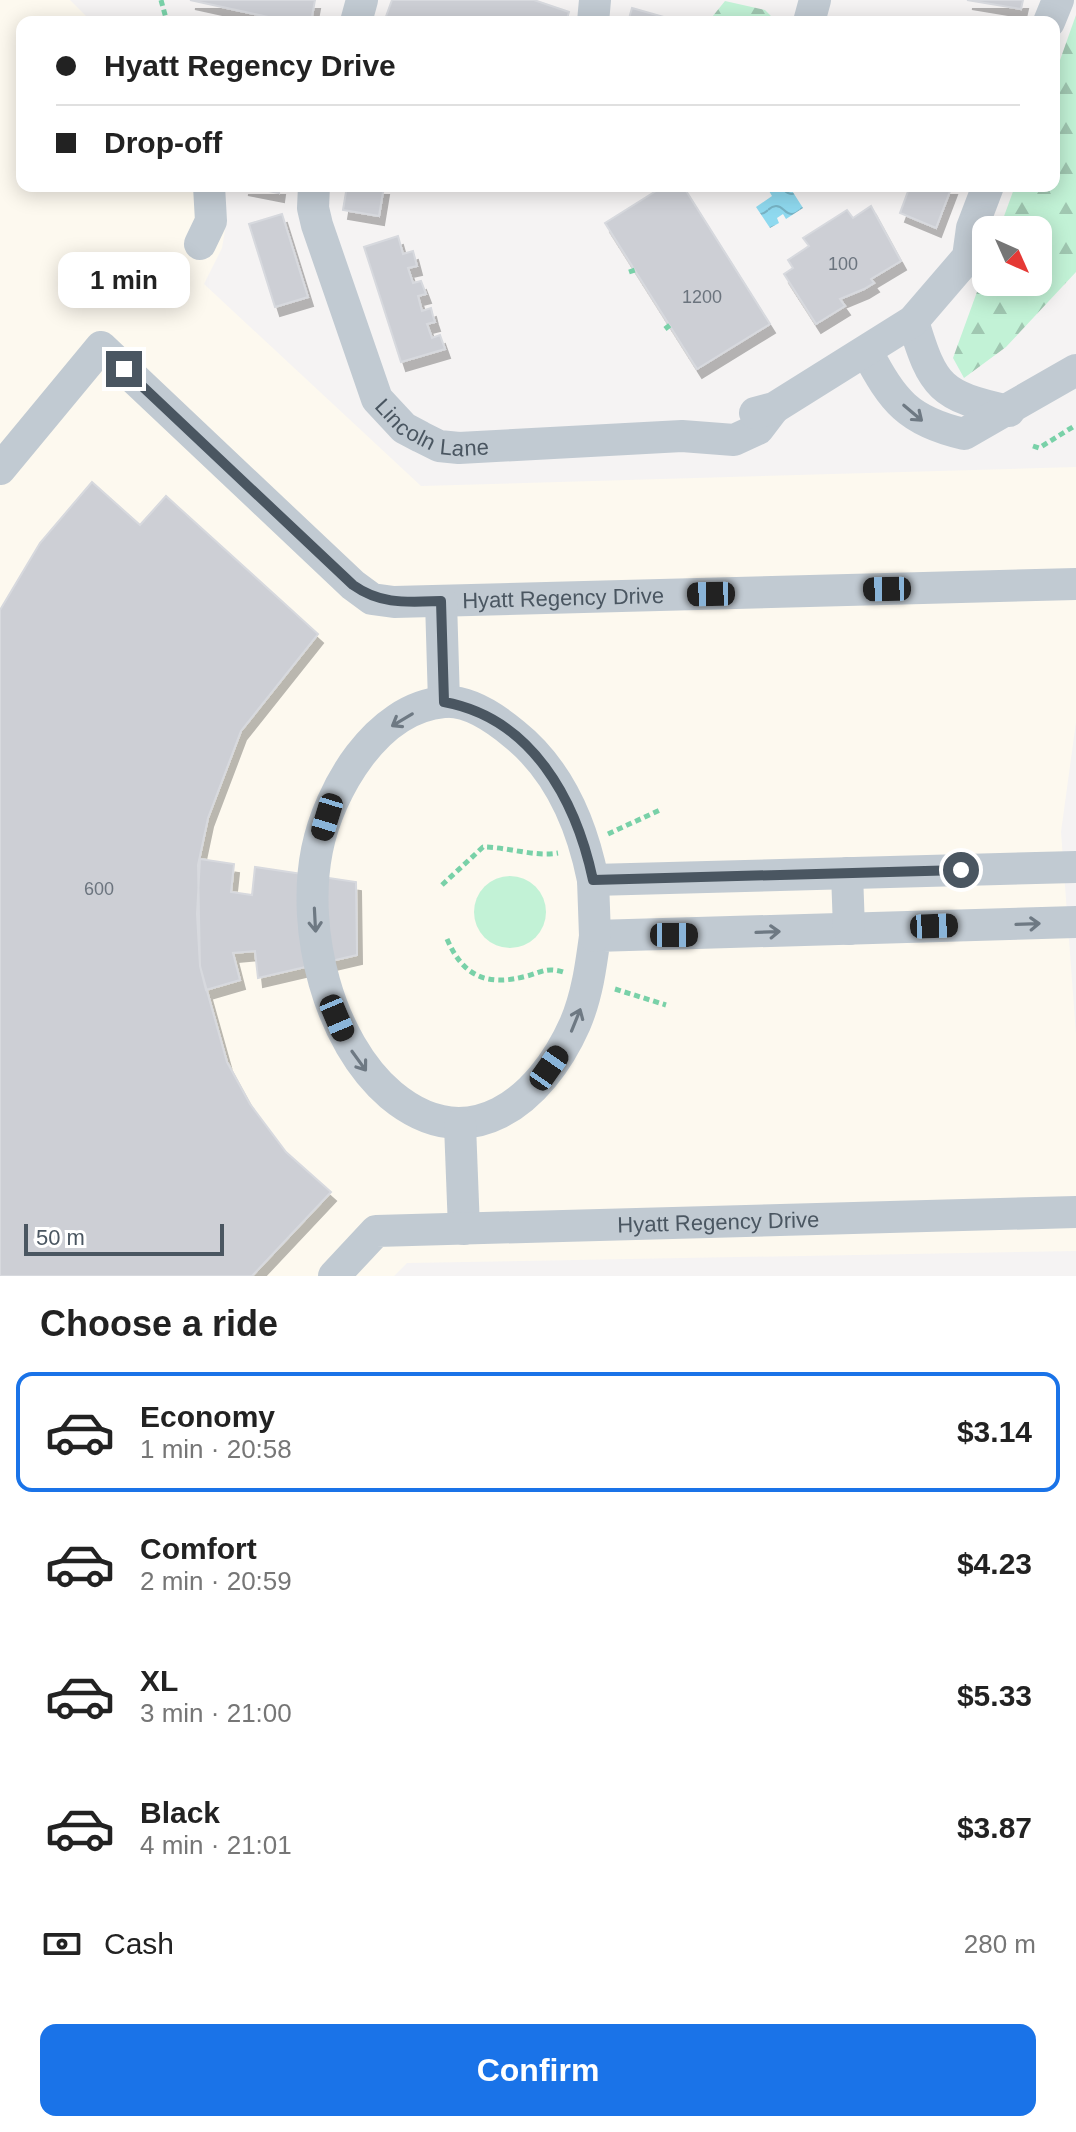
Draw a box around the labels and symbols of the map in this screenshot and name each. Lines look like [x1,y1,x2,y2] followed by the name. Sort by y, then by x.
[972,216,1052,296] north arrow
[58,253,190,309] callout: 1 min
[828,254,858,274] house number: 100
[682,287,722,307] house number: 1200
[106,351,142,387] route end
[371,393,489,461] street label: Lincoln Lane
[903,404,923,422] one-way arrow
[863,577,911,601] car
[462,582,664,613] street label: Hyatt Regency Drive
[687,582,735,606] car
[391,712,414,728] one-way arrow
[309,791,345,843] car
[943,852,979,888] route start
[84,879,114,899] house number: 600
[308,906,323,933] one-way arrow
[910,913,958,939] car
[1014,916,1041,931] one-way arrow
[650,923,698,947] car
[754,924,781,939] one-way arrow
[317,991,357,1045] car
[569,1008,584,1032] one-way arrow
[525,1041,573,1095] car
[350,1050,367,1071] one-way arrow
[617,1206,820,1237] street label: Hyatt Regency Drive
[24,1220,224,1256] scale bar

